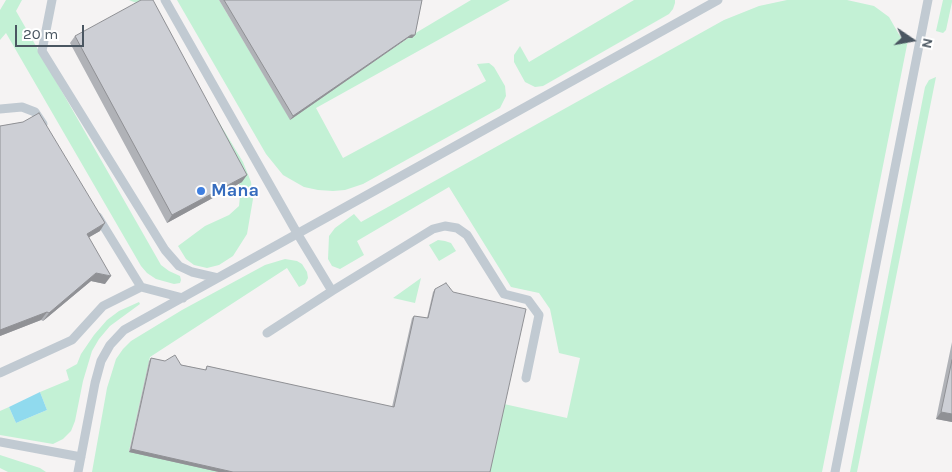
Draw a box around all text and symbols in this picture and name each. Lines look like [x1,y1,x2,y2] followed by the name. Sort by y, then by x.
[18,15,86,47] scale bar
[887,15,937,65] north arrow
[23,25,58,43] text: 20 m
[918,37,937,50] text: N
[211,180,259,202] place label: Mana
[195,185,207,197] marker: Mana

